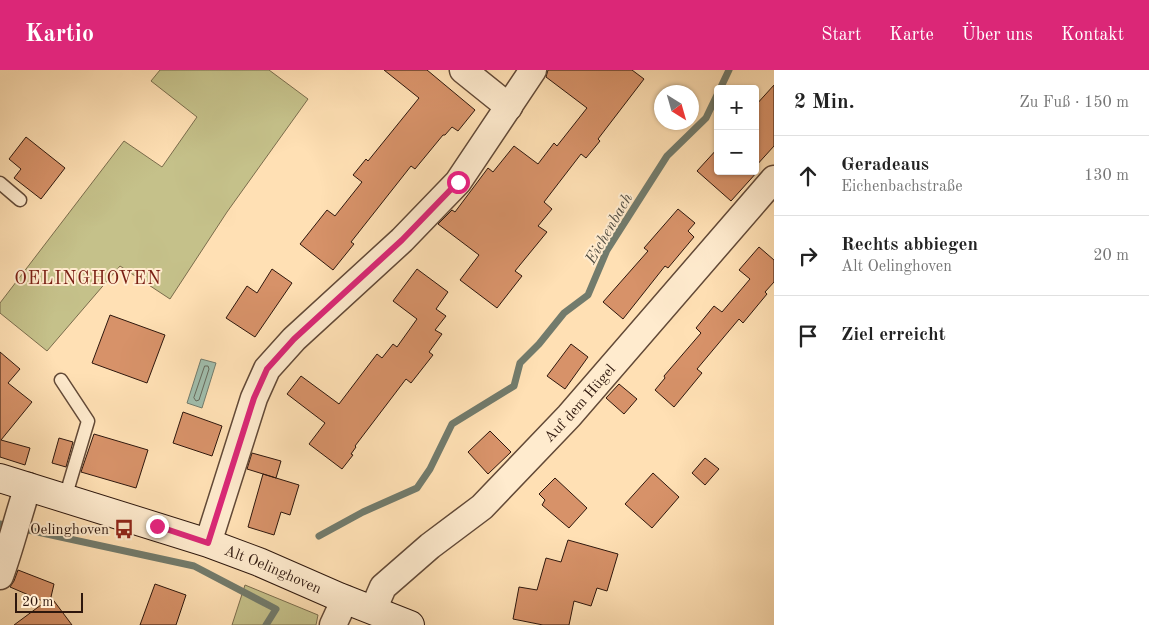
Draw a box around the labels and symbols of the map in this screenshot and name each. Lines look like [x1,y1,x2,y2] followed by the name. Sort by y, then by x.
[654,85,699,130] north arrow
[447,171,470,194] route start
[583,191,636,268] water label: Eichenbach
[14,270,162,288] district label: OELINGHOVEN
[542,362,619,446] street label: Auf dem Hügel
[146,515,169,538] route end
[113,518,135,540] bus stop icon: Oelinghoven
[30,523,109,538] place label: Oelinghoven
[222,544,323,597] street label: Alt Oelinghoven
[15,590,82,613] scale bar

